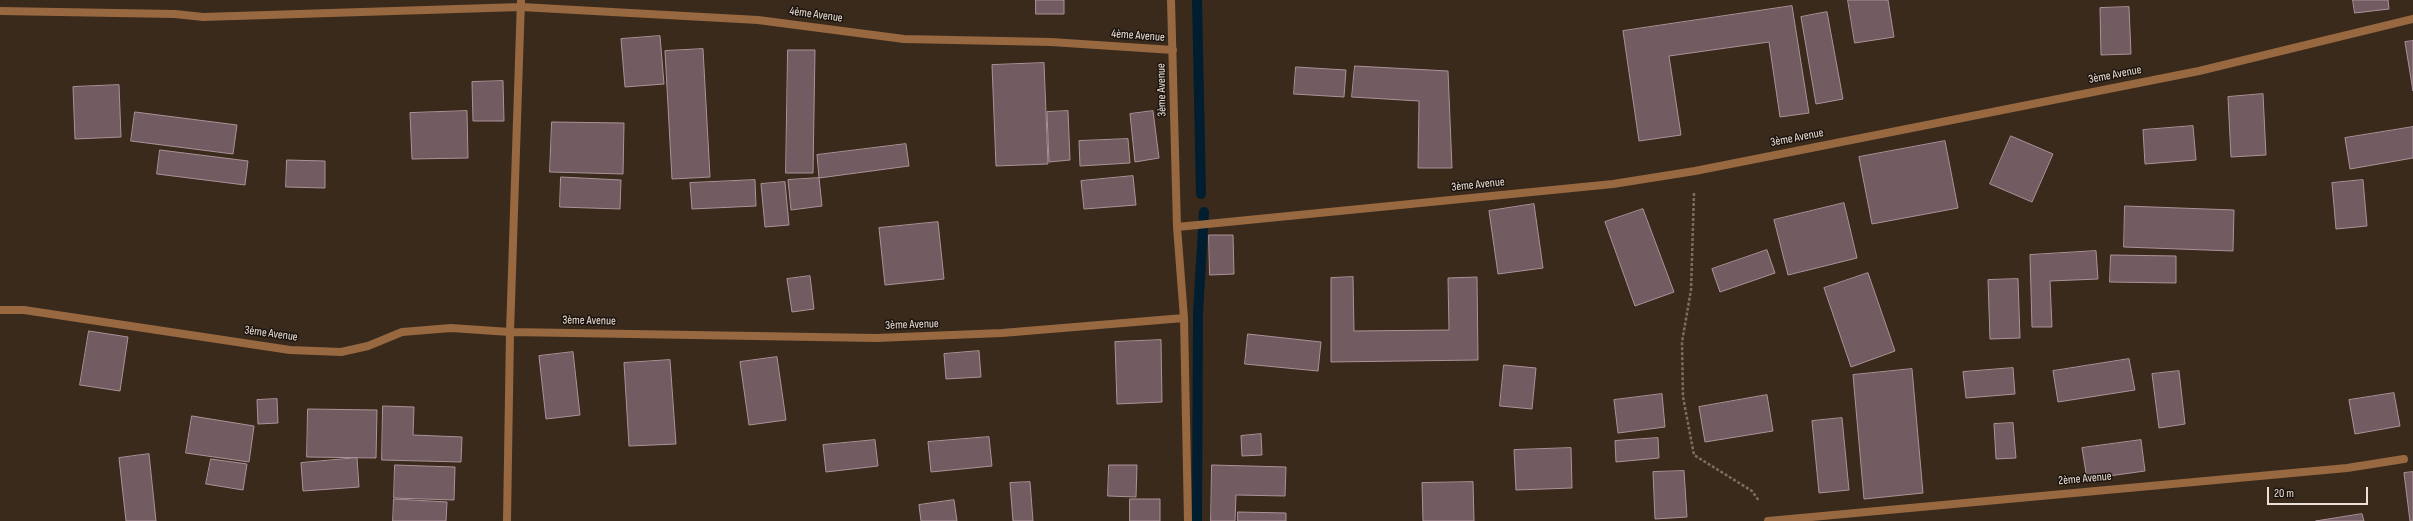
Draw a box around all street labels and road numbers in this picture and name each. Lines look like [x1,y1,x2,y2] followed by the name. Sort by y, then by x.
[788,4,844,26] street label: 4ème Avenue
[1111,27,1165,45] street label: 4ème Avenue
[1154,63,1170,117] street label: 3ème Avenue
[2087,63,2143,87] street label: 3ème Avenue
[1769,126,1825,150] street label: 3ème Avenue
[1451,175,1505,195] street label: 3ème Avenue
[562,313,616,329] street label: 3ème Avenue
[885,317,939,333] street label: 3ème Avenue
[243,323,299,345] street label: 3ème Avenue
[2058,469,2112,489] street label: 2ème Avenue

